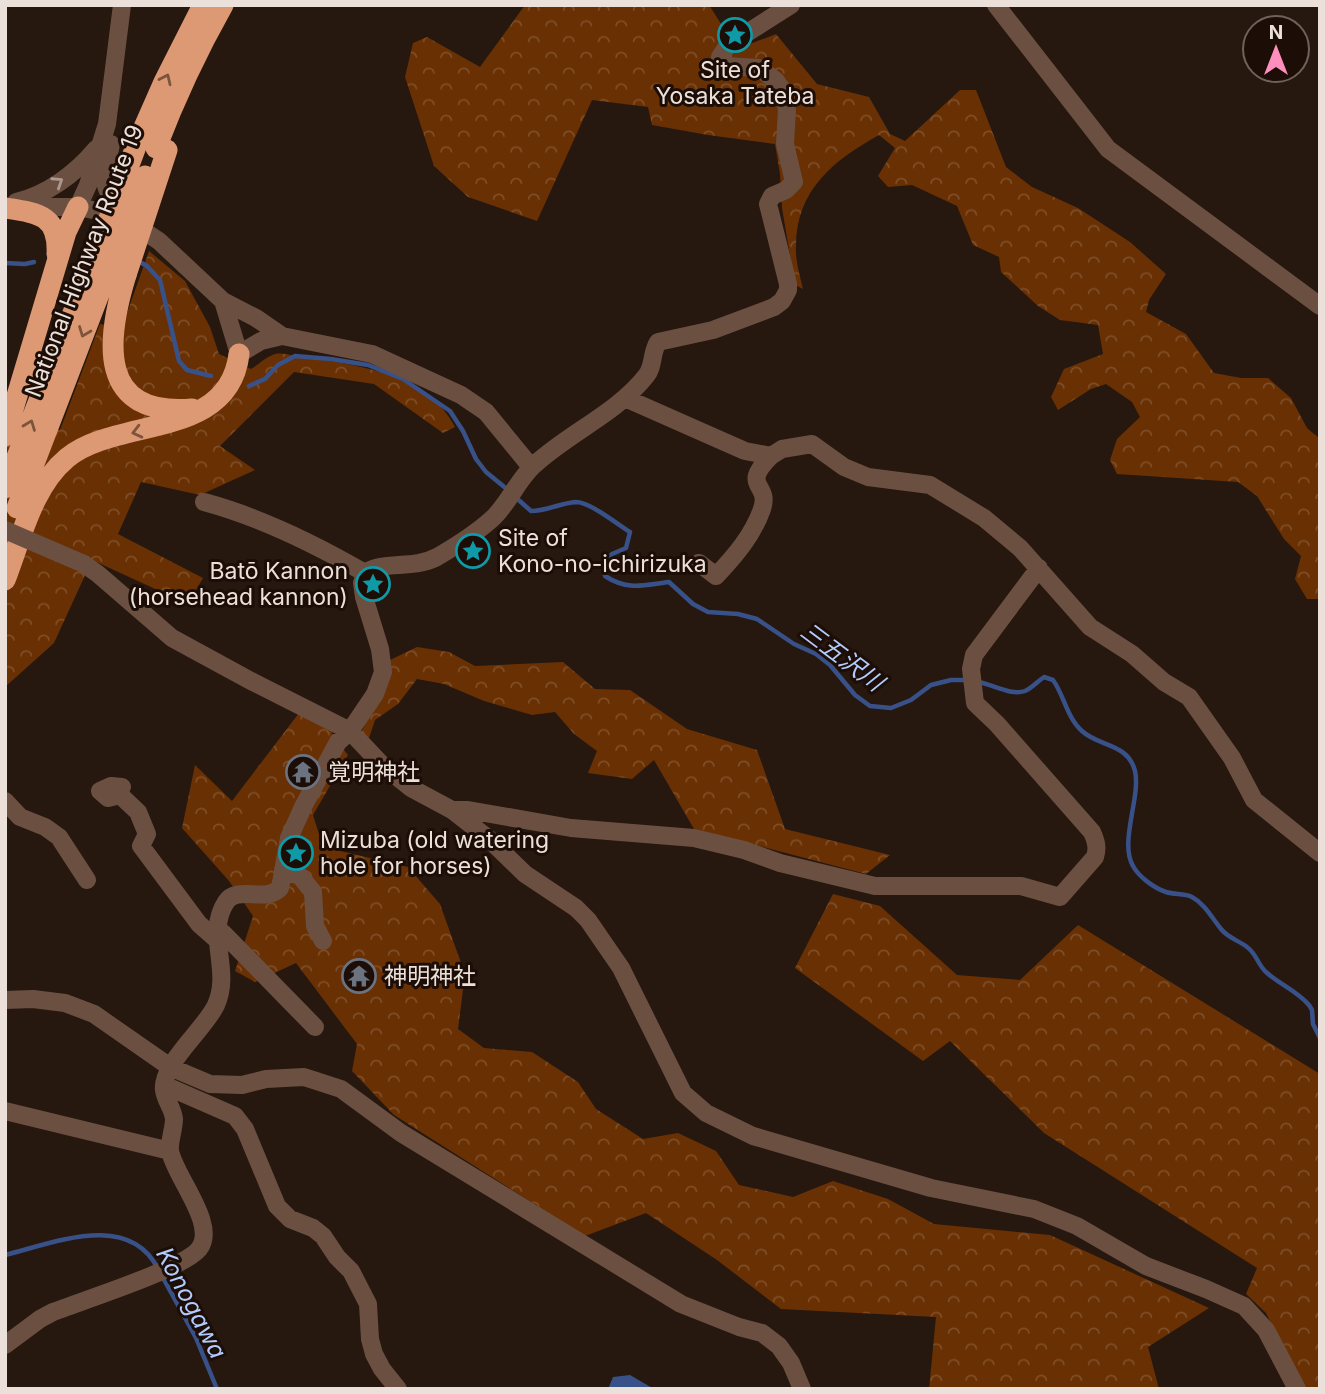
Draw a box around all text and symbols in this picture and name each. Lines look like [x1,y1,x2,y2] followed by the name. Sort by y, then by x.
[1241,14,1311,84] north arrow
[716,16,754,54] place icon: Site of Yosaka Tateba
[1269,21,1283,44] text: N
[656,56,814,110] place label: Site of Yosaka Tateba
[158,74,172,86] one-way arrow
[19,121,149,401] street label: National Highway Route 19
[51,177,64,190] one-way arrow
[79,325,93,337] one-way arrow
[21,419,35,431] one-way arrow
[131,424,143,438] one-way arrow
[498,524,707,578] place label: Site of Kono-no-ichirizuka
[454,532,492,570] place icon: Site of Kono-no-ichirizuka
[129,557,348,611] place label: Batō Kannon (horsehead kannon)
[354,565,392,603] place icon: Batō Kannon (horsehead kannon)
[795,616,892,699] water label: 三五沢川
[284,753,322,791] temple icon: 覚明神社
[328,758,420,786] place label: 覚明神社
[320,826,549,880] place label: Mizuba (old watering hole for horses)
[277,834,315,872] place icon: Mizuba (old watering hole for horses)
[340,957,378,995] temple icon: 神明神社
[384,962,476,990] place label: 神明神社
[150,1242,233,1363] water label: Konogawa

